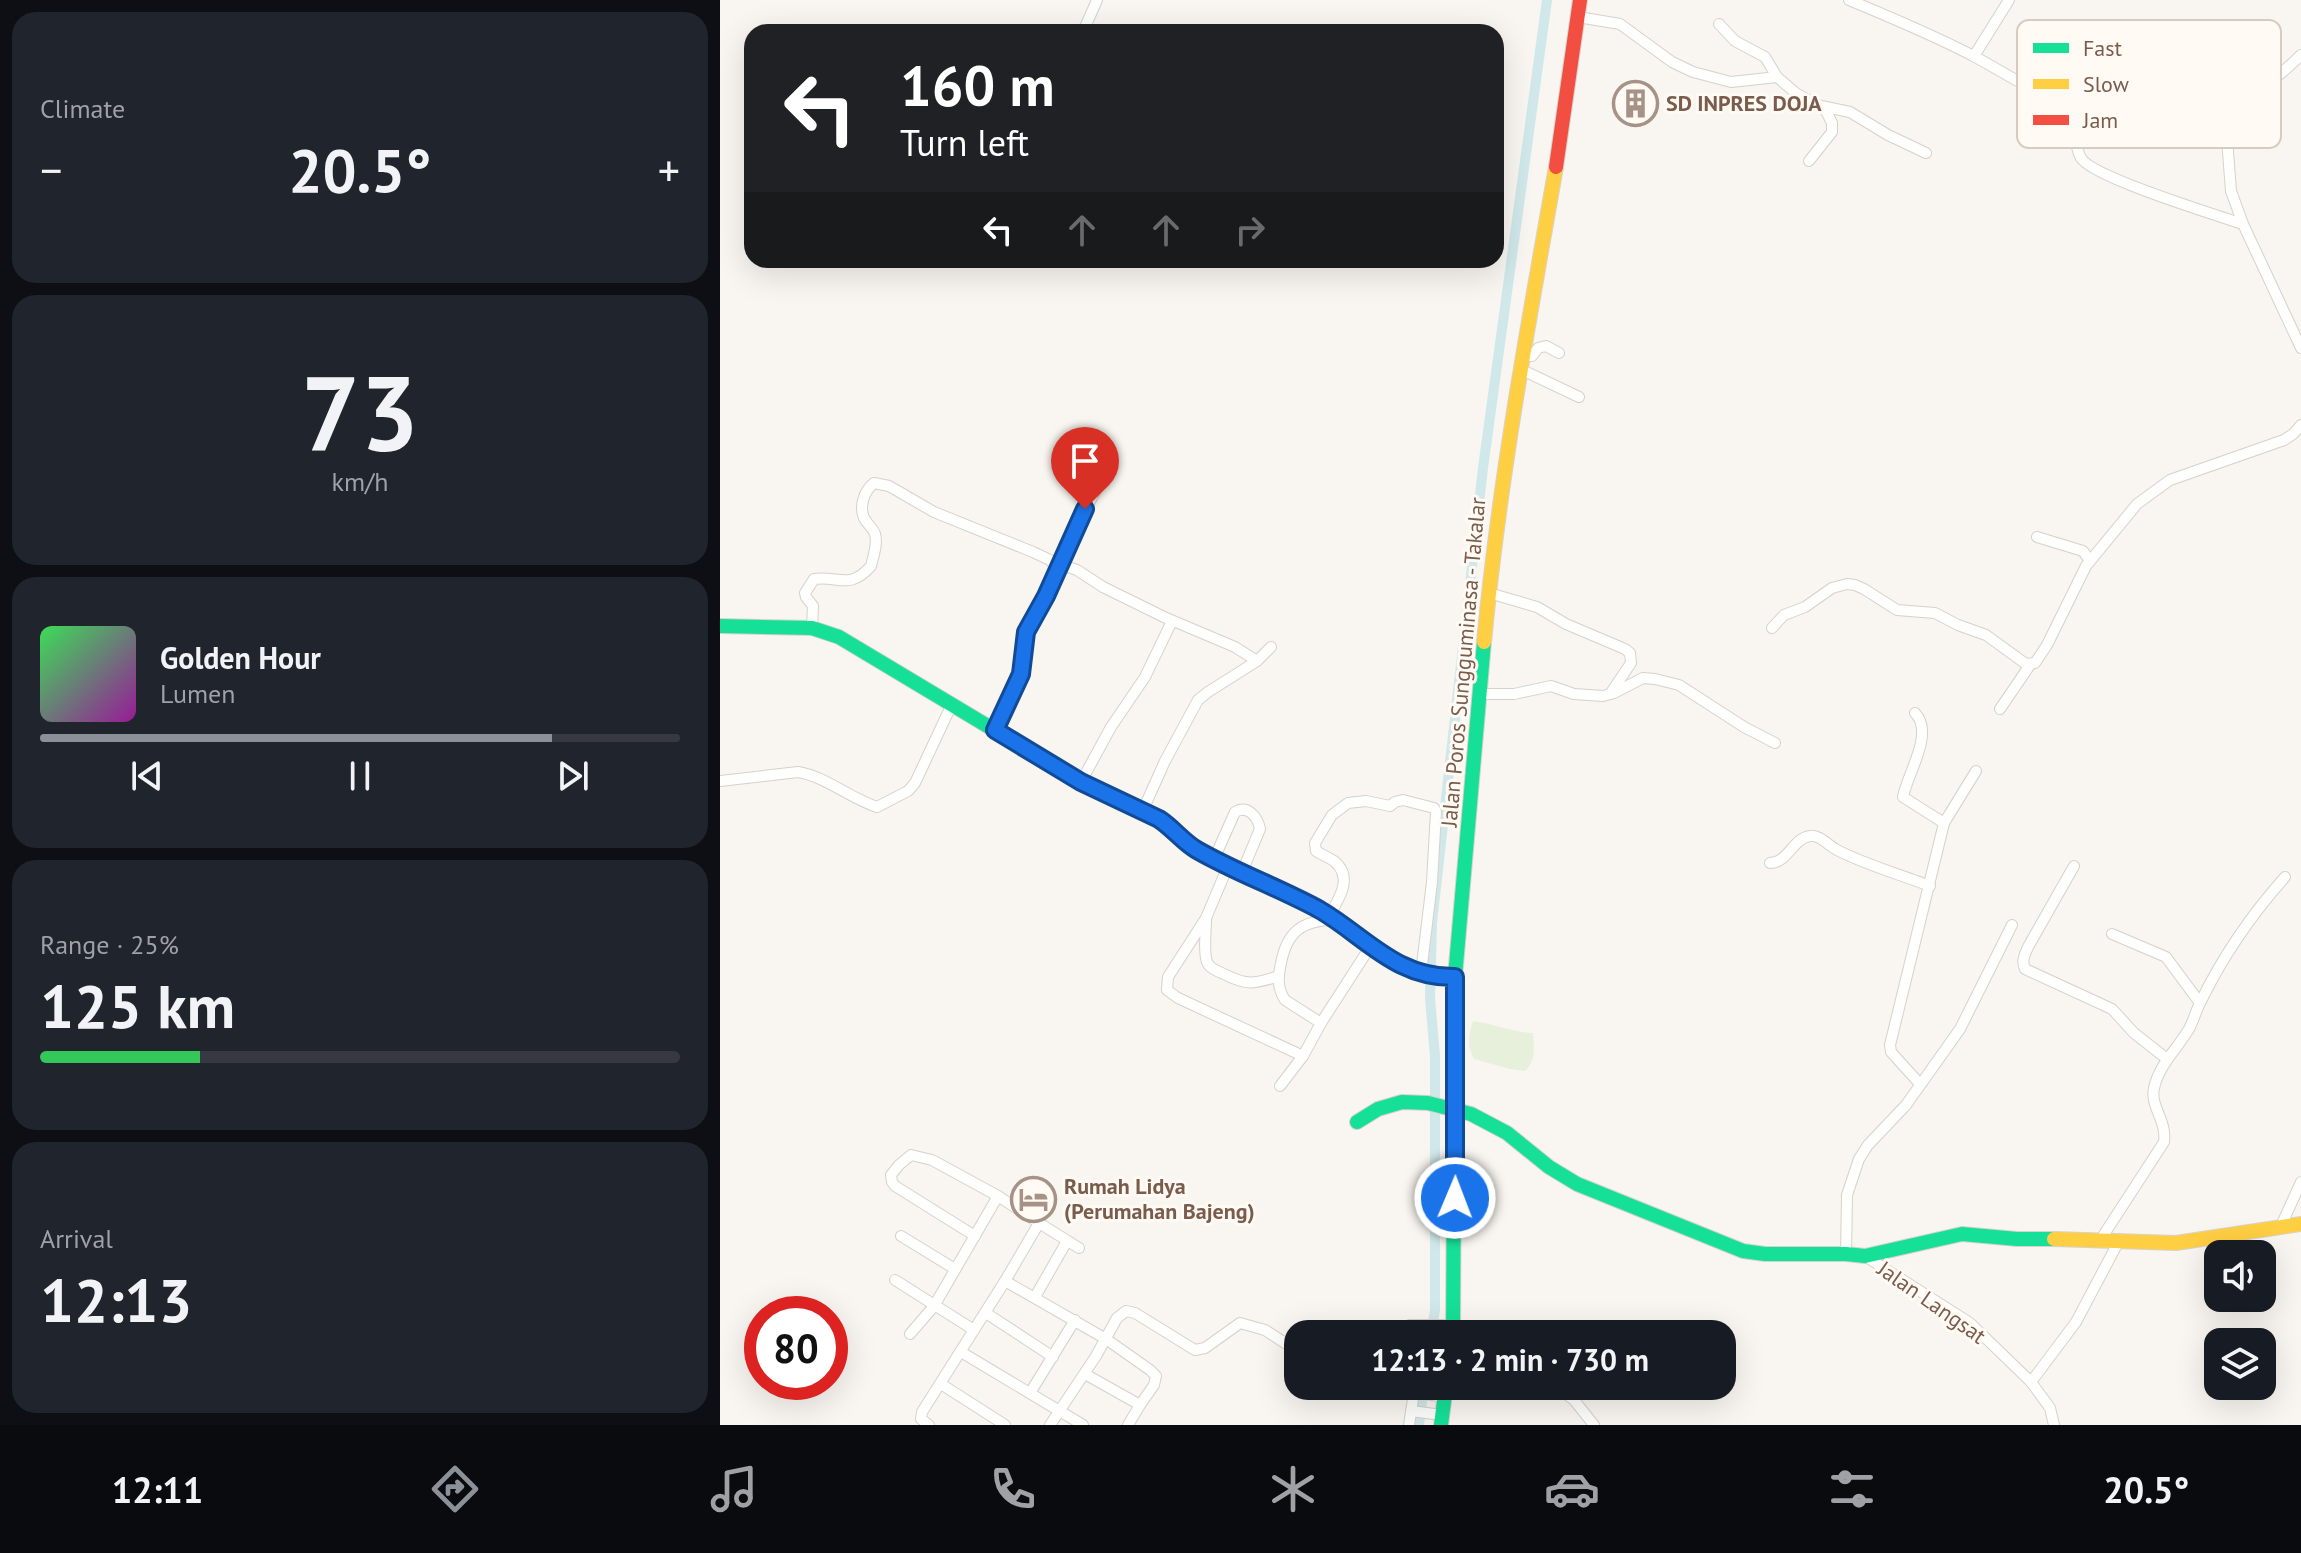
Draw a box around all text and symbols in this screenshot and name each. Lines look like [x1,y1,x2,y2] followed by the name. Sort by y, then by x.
[2017,20,2281,148] legend
[2083,34,2123,62] text: Fast
[900,49,1055,121] text: 160 m
[768,56,872,160] icon: left
[2083,70,2129,98] text: Slow
[1611,79,1659,127] building icon: SD INPRES DOJA
[1666,89,1822,117] place label: SD INPRES DOJA
[40,92,125,125] text: Climate
[2082,106,2118,134] text: Jam
[900,119,1029,166] text: Turn left
[288,131,432,209] text: 20.5°
[40,141,62,198] text: −
[658,141,680,198] text: +
[976,208,1020,252] icon: left
[1060,208,1104,252] icon: ahead
[1144,208,1188,252] icon: ahead
[1228,208,1272,252] icon: right
[301,345,419,480] text: 73
[1051,427,1119,509] pin
[1063,439,1107,483] icon: arrive
[332,465,389,498] text: km/h
[1435,496,1491,829] street label: Jalan Poros Sungguminasa - Takalar
[160,638,321,677] text: Golden Hour
[160,677,235,710] text: Lumen
[125,754,169,798] icon: previous
[338,754,382,798] icon: pause
[551,754,595,798] icon: next
[40,928,179,961] text: Range · 25%
[40,967,235,1045] text: 125 km
[1413,1156,1497,1240] position arrow
[1064,1172,1255,1225] place label: Rumah Lidya (Perumahan Bajeng)
[1009,1175,1057,1223] hotel icon: Rumah Lidya (Perumahan Bajeng)
[40,1222,113,1255] text: Arrival
[2204,1240,2276,1400] map controls
[2204,1240,2276,1312] button: sound
[1872,1254,1992,1350] street label: Jalan Langsat
[40,1261,192,1339] text: 12:13
[744,1296,848,1400] speed limit sign: 80
[2204,1328,2276,1400] button: layers
[1371,1340,1649,1379] text: 12:13 · 2 min · 730 m
[427,1461,483,1517] icon: directions
[706,1461,762,1517] icon: music
[985,1461,1041,1517] icon: phone
[1265,1461,1321,1517] icon: climate
[1544,1461,1600,1517] icon: car
[1824,1461,1880,1517] icon: filters
[112,1466,203,1513] text: 12:11
[2103,1466,2189,1513] text: 20.5°

